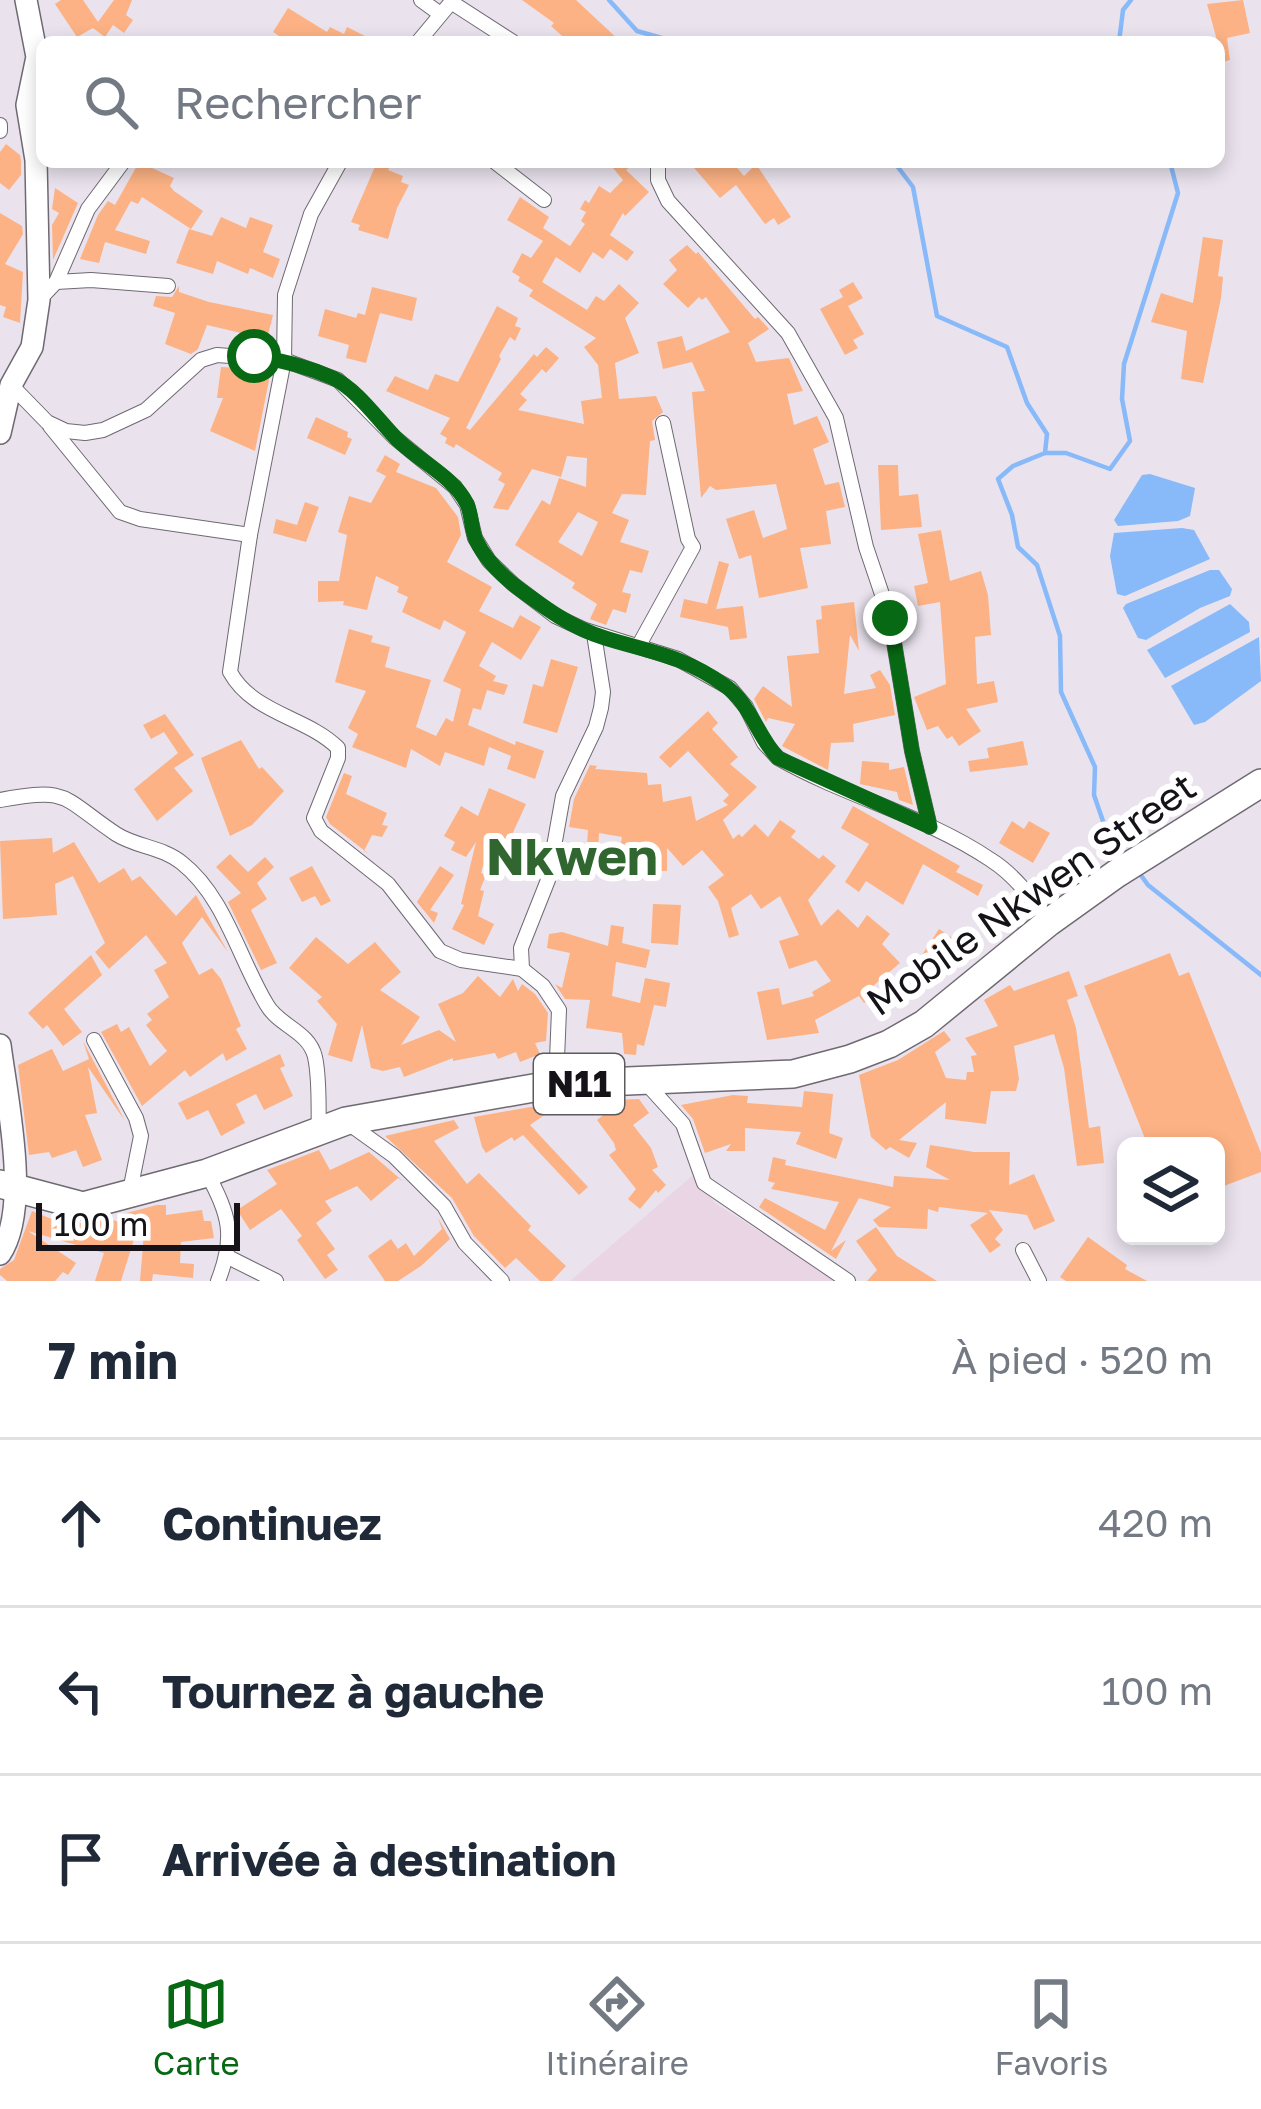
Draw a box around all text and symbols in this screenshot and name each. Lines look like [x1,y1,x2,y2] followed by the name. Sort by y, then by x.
[36,36,1225,168] search box
[78,69,144,135] icon: search
[174,75,422,129] text: Rechercher
[227,329,281,383] route start
[863,591,917,645] route end
[857,762,1204,1025] street label: Mobile Nkwen Street
[486,825,658,886] district label: Nkwen
[534,1054,624,1114] road number: N11
[1117,1137,1225,1245] map controls
[1117,1137,1225,1245] button: layers
[36,1197,240,1250] scale bar
[54,1204,148,1243] text: 100 m
[48,1329,178,1390] text: 7 min
[951,1336,1213,1383] text: À pied · 520 m
[48,1490,114,1556] icon: ahead
[162,1496,382,1550] text: Continuez
[1098,1499,1213,1546] text: 420 m
[48,1658,114,1724] icon: left
[162,1664,544,1718] text: Tournez à gauche
[1101,1667,1213,1714] text: 100 m
[48,1826,114,1892] icon: arrive
[162,1832,617,1886] text: Arrivée à destination
[153,1971,240,2082] tab: Carte
[545,1971,689,2082] tab: Itinéraire
[994,1971,1108,2082] tab: Favoris

